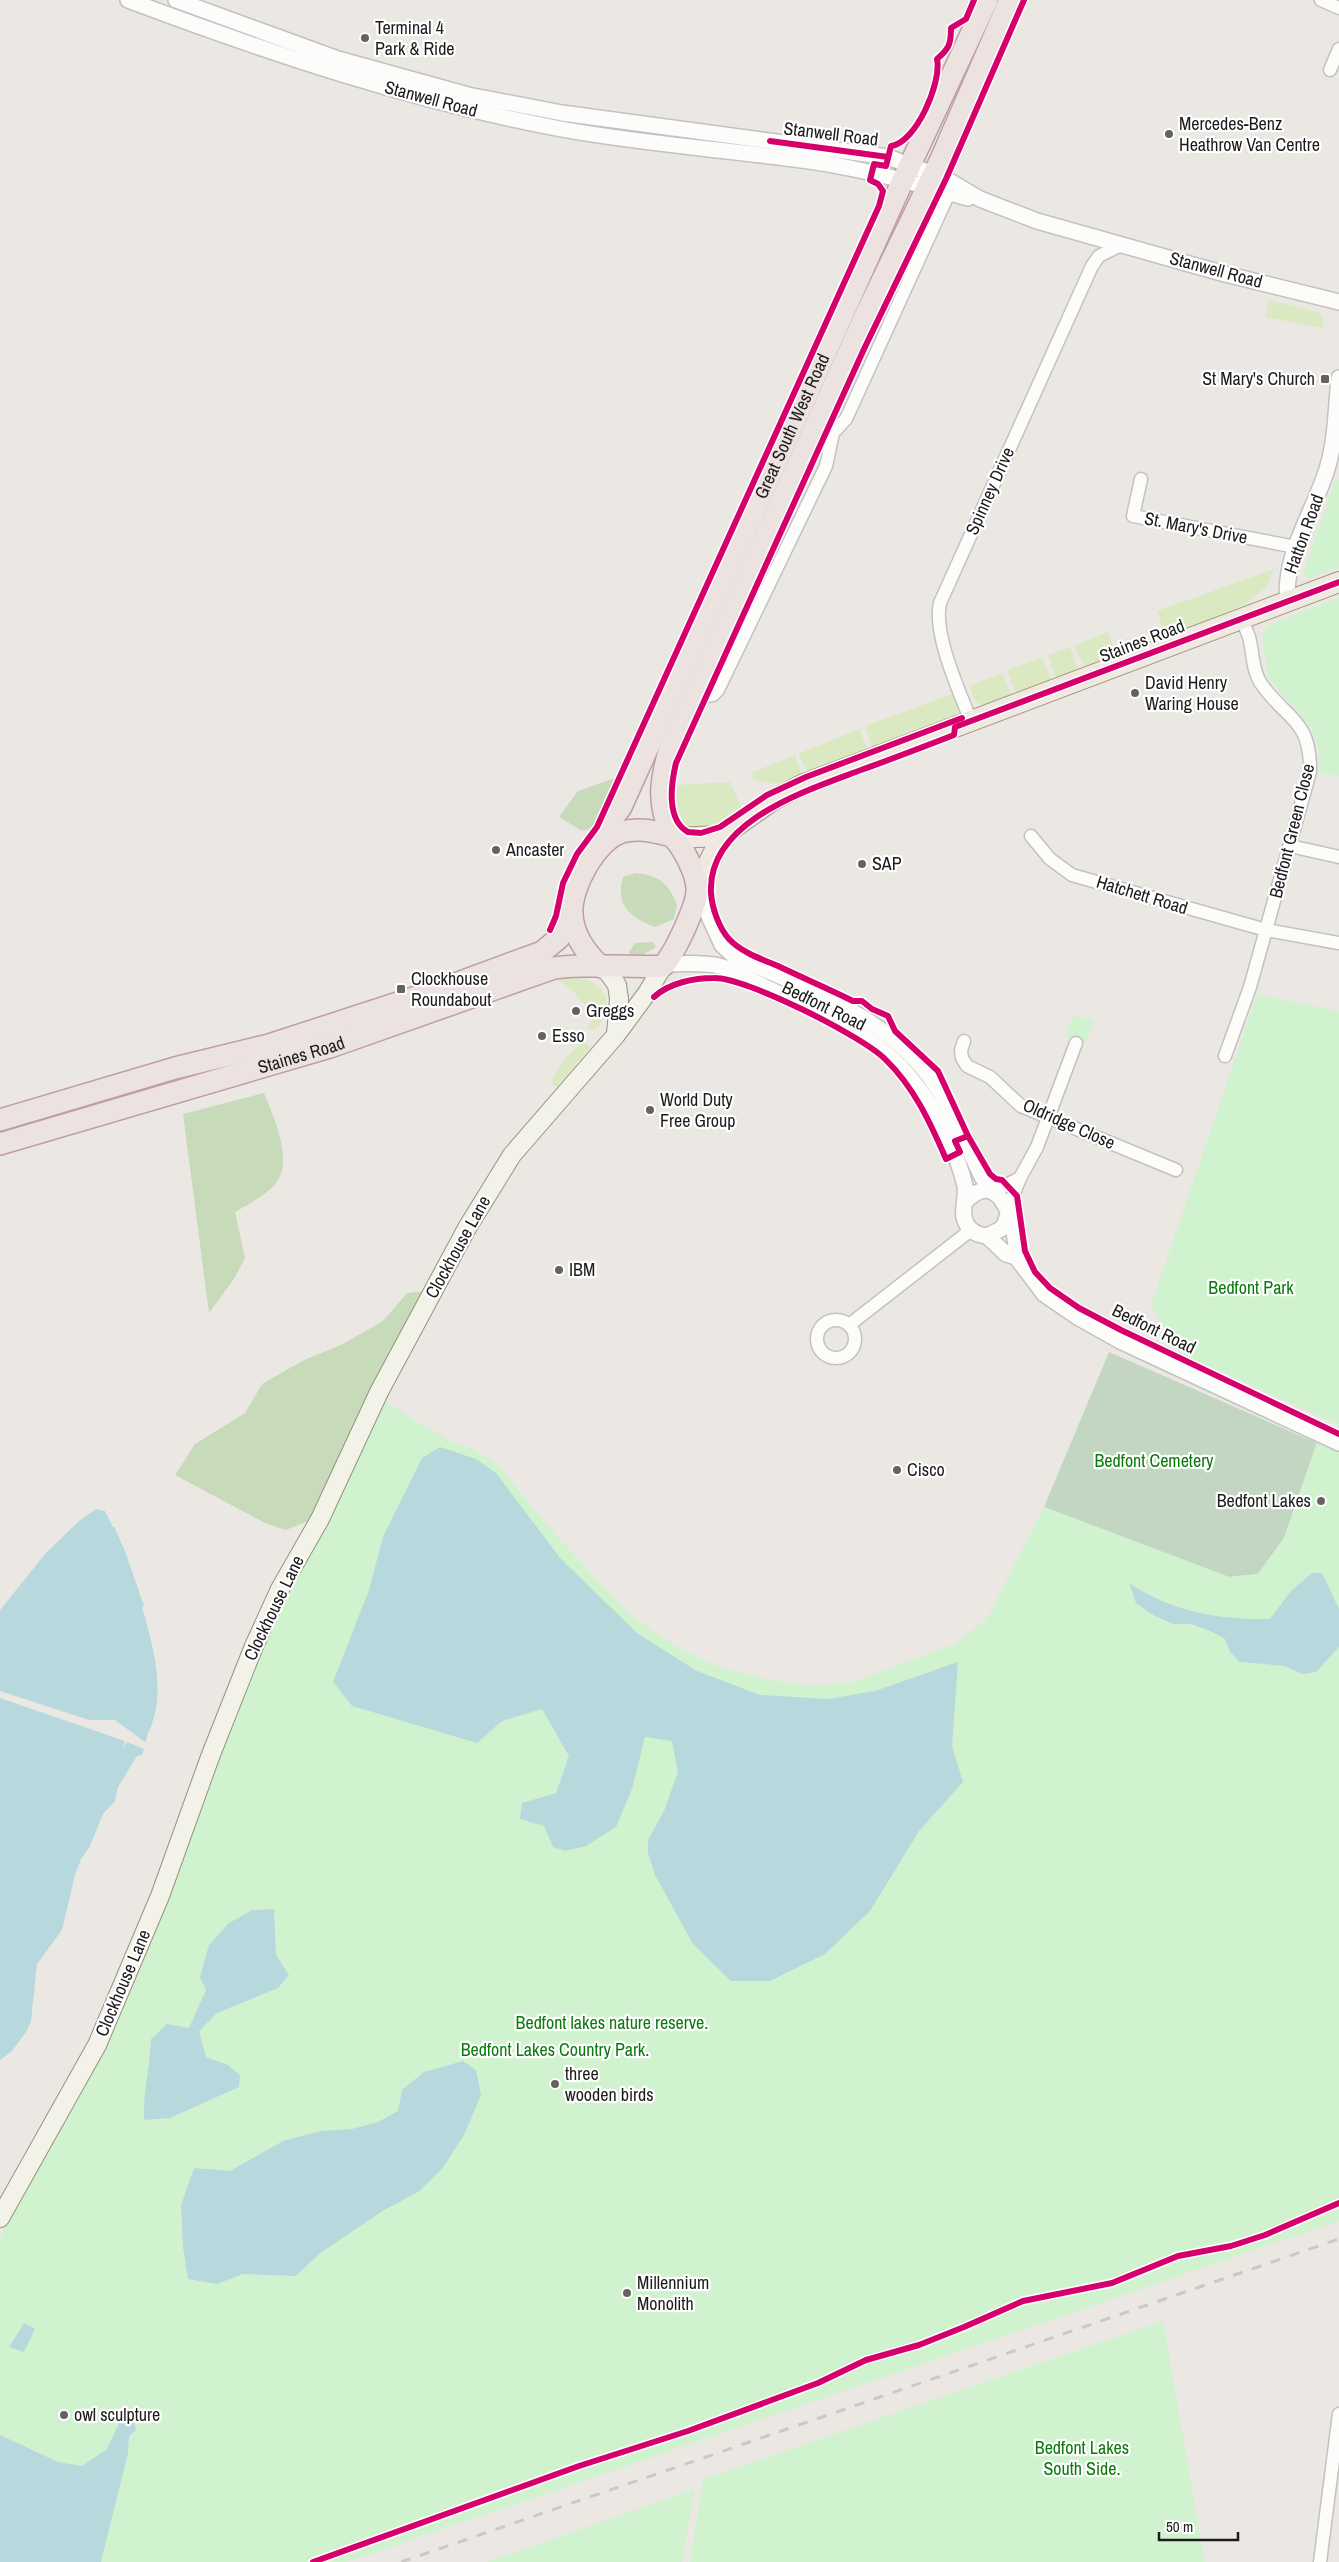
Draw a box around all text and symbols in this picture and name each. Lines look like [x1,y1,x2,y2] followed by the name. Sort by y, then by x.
[375,15,455,61] place label: Terminal 4 Park & Ride
[359,32,371,44] marker: Terminal 4 Park & Ride
[382,74,480,123] street label: Stanwell Road
[1179,111,1320,157] place label: Mercedes-Benz Heathrow Van Centre
[782,115,880,152] street label: Stanwell Road
[1163,128,1175,140] marker: Mercedes-Benz Heathrow Van Centre
[1167,245,1265,294] street label: Stanwell Road
[748,350,835,503] street label: Great South West Road
[1202,366,1315,391] place label: St Mary's Church
[1319,373,1331,385] marker: St Mary's Church
[959,443,1020,539] street label: Spinney Drive
[1278,491,1329,577] street label: Hatton Road
[1142,505,1250,550] street label: St. Mary's Drive
[1096,613,1188,668] street label: Staines Road
[1145,670,1239,716] place label: David Henry Waring House
[1129,687,1141,699] marker: David Henry Waring House
[1263,761,1320,901] street label: Bedfont Green Close
[505,837,564,862] place label: Ancaster
[490,844,502,856] marker: Ancaster
[872,851,902,876] place label: SAP
[856,858,868,870] marker: SAP
[1093,869,1191,920] street label: Hatchett Road
[411,966,491,1012] place label: Clockhouse Roundabout
[778,975,870,1037] street label: Bedfont Road
[395,983,407,995] marker: Clockhouse Roundabout
[586,998,634,1023] place label: Greggs
[570,1005,582,1017] marker: Greggs
[552,1023,585,1048] place label: Esso
[255,1030,348,1080] street label: Staines Road
[536,1030,548,1042] marker: Esso
[660,1087,735,1133] place label: World Duty Free Group
[1019,1092,1119,1155] street label: Oldridge Close
[644,1104,656,1116] marker: World Duty Free Group
[419,1191,496,1303] street label: Clockhouse Lane
[569,1257,595,1282] place label: IBM
[553,1264,565,1276] marker: IBM
[1208,1275,1294,1300] park label: Bedfont Park
[1108,1298,1200,1360] street label: Bedfont Road
[1095,1448,1214,1473] park label: Bedfont Cemetery
[907,1457,945,1482] place label: Cisco
[891,1464,903,1476] marker: Cisco
[1217,1488,1311,1513] place label: Bedfont Lakes
[1315,1495,1327,1507] marker: Bedfont Lakes
[237,1551,310,1665] street label: Clockhouse Lane
[89,1925,156,2040] street label: Clockhouse Lane
[516,2010,708,2035] park label: Bedfont lakes nature reserve.
[461,2037,649,2062] park label: Bedfont Lakes Country Park.
[565,2061,654,2107] place label: three wooden birds
[549,2078,561,2090] marker: three wooden birds
[637,2270,709,2316] place label: Millennium Monolith
[621,2287,633,2299] marker: Millennium Monolith
[74,2402,160,2427] place label: owl sculpture
[58,2409,70,2421] marker: owl sculpture
[1035,2435,1129,2481] park label: Bedfont Lakes South Side.
[1159,2510,1238,2542] scale bar
[1166,2516,1193,2537] text: 50 m

